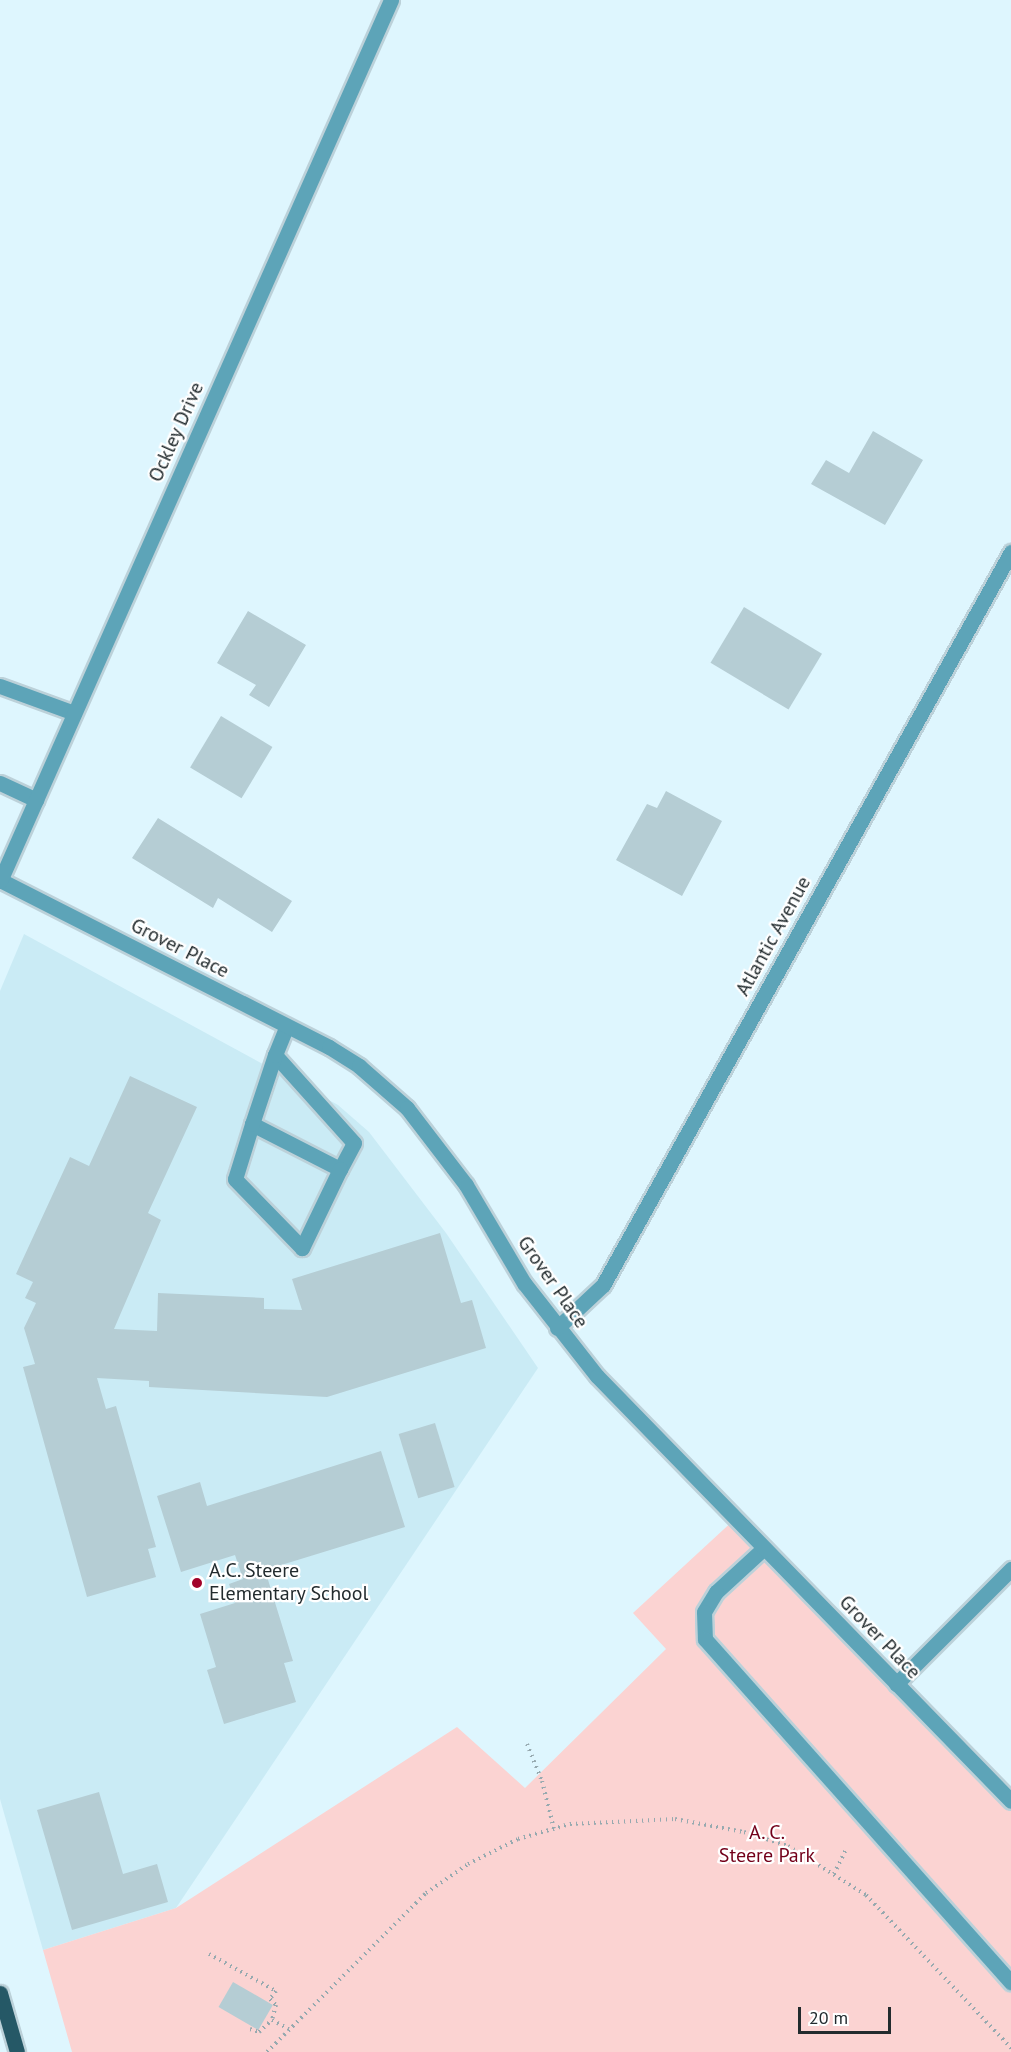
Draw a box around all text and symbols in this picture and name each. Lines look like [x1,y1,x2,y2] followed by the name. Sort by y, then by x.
[143,378,209,486] street label: Ockley Drive
[730,872,816,1000] street label: Atlantic Avenue
[127,913,233,983] street label: Grover Place
[513,1231,593,1333] street label: Grover Place
[209,1559,369,1606] place label: A.C. Steere Elementary School
[190,1576,204,1590] marker: A.C. Steere Elementary School
[834,1590,926,1684] street label: Grover Place
[719,1820,815,1867] park label: A. C. Steere Park
[801,1995,894,2033] scale bar
[809,2006,848,2029] text: 20 m

